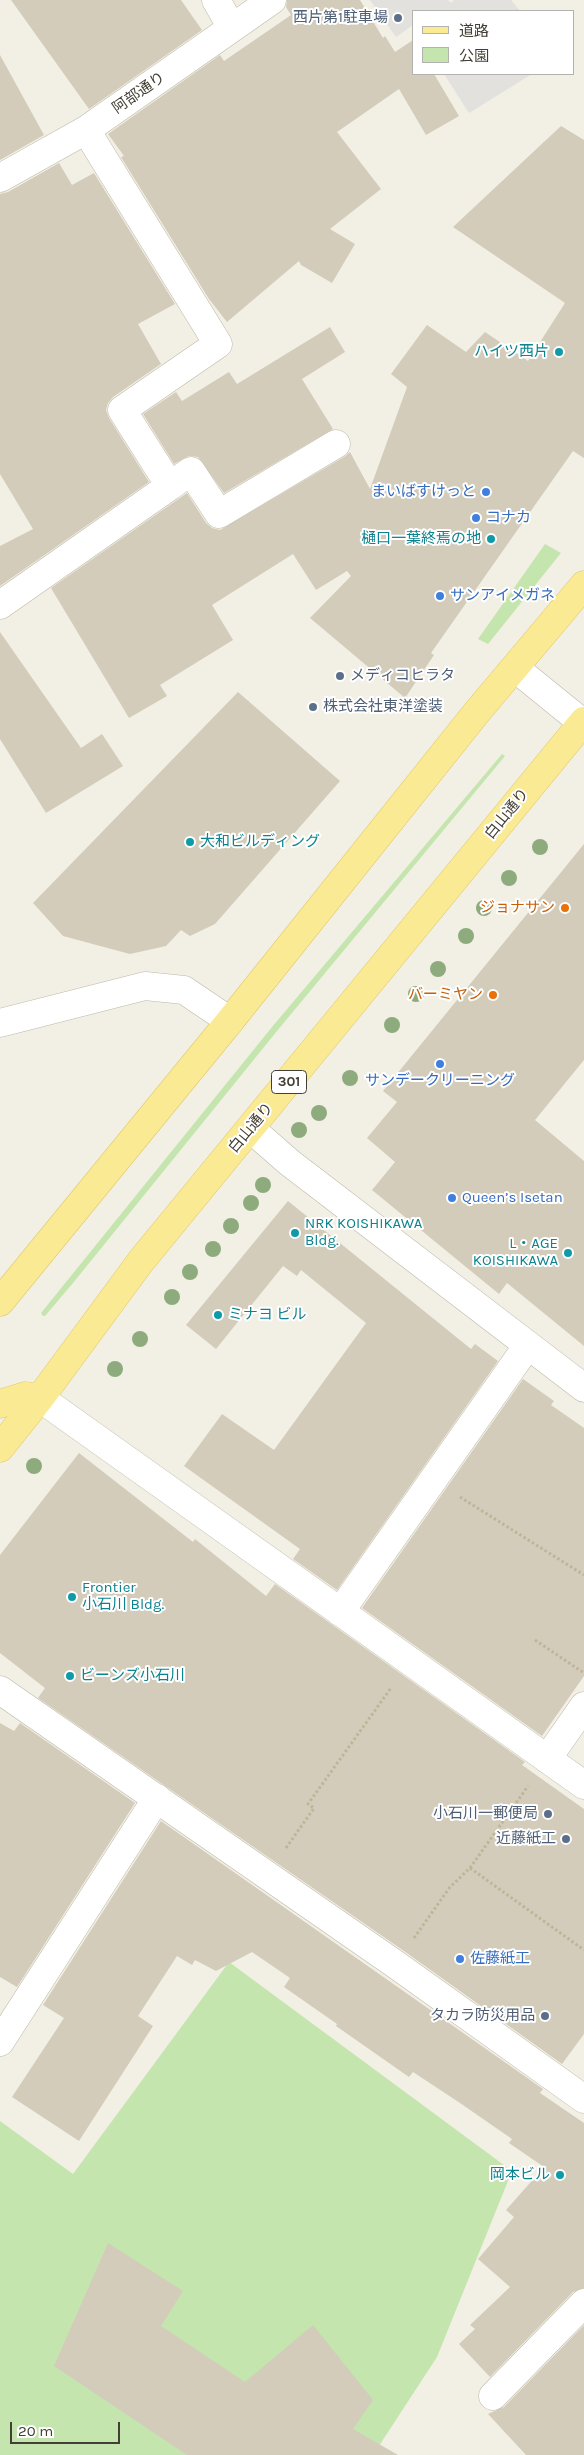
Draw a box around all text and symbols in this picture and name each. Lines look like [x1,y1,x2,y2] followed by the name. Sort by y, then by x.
[293,9,388,27] place label: 西片第1駐車場
[412,10,574,75] legend
[392,12,404,24] marker: 西片第1駐車場
[459,22,489,40] text: 道路
[459,47,489,65] text: 公園
[109,68,169,118] street label: 阿部通り
[474,343,549,361] place label: ハイツ西片
[553,346,565,358] marker: ハイツ西片
[371,483,476,501] place label: まいばすけっと
[480,486,492,498] marker: まいばすけっと
[486,509,531,527] place label: コナカ
[470,512,482,524] marker: コナカ
[361,530,481,548] place label: 樋口一葉終焉の地
[485,533,497,545] marker: 樋口一葉終焉の地
[450,587,555,605] place label: サンアイメガネ
[434,590,446,602] marker: サンアイメガネ
[350,667,455,685] place label: メディコヒラタ
[334,670,346,682] marker: メディコヒラタ
[323,698,443,716] place label: 株式会社東洋塗装
[307,701,319,713] marker: 株式会社東洋塗装
[481,785,533,843] street label: 白山通り
[200,833,320,851] place label: 大和ビルディング
[184,836,196,848] marker: 大和ビルディング
[480,899,555,917] place label: ジョナサン
[559,902,571,914] marker: ジョナサン
[408,986,483,1004] place label: バーミヤン
[487,989,499,1001] marker: バーミヤン
[434,1058,446,1070] marker: サンデークリーニング
[272,1070,306,1094] road number: 301
[365,1072,515,1090] place label: サンデークリーニング
[225,1099,277,1157] street label: 白山通り
[462,1189,563,1207] place label: Queen’s Isetan
[446,1192,458,1204] marker: Queen’s Isetan
[305,1215,422,1250] place label: NRK KOISHIKAWA Bldg.
[289,1227,301,1239] marker: NRK KOISHIKAWA Bldg.
[473,1235,558,1270] place label: L・AGE KOISHIKAWA
[562,1247,574,1259] marker: L・AGE KOISHIKAWA
[228,1306,307,1324] place label: ミナヨ ビル
[212,1309,224,1321] marker: ミナヨ ビル
[82,1579,164,1614] place label: Frontier 小石川 Bldg.
[66,1591,78,1603] marker: Frontier 小石川 Bldg.
[80,1667,185,1685] place label: ビーンズ小石川
[64,1670,76,1682] marker: ビーンズ小石川
[433,1805,538,1823] place label: 小石川一郵便局
[542,1808,554,1820] marker: 小石川一郵便局
[496,1830,556,1848] place label: 近藤紙工
[560,1833,572,1845] marker: 近藤紙工
[470,1950,530,1968] place label: 佐藤紙工
[454,1953,466,1965] marker: 佐藤紙工
[430,2007,535,2025] place label: タカラ防災用品
[539,2010,551,2022] marker: タカラ防災用品
[490,2166,550,2184] place label: 岡本ビル
[554,2169,566,2181] marker: 岡本ビル
[12,2412,122,2444] scale bar
[18,2422,53,2440] text: 20 m

